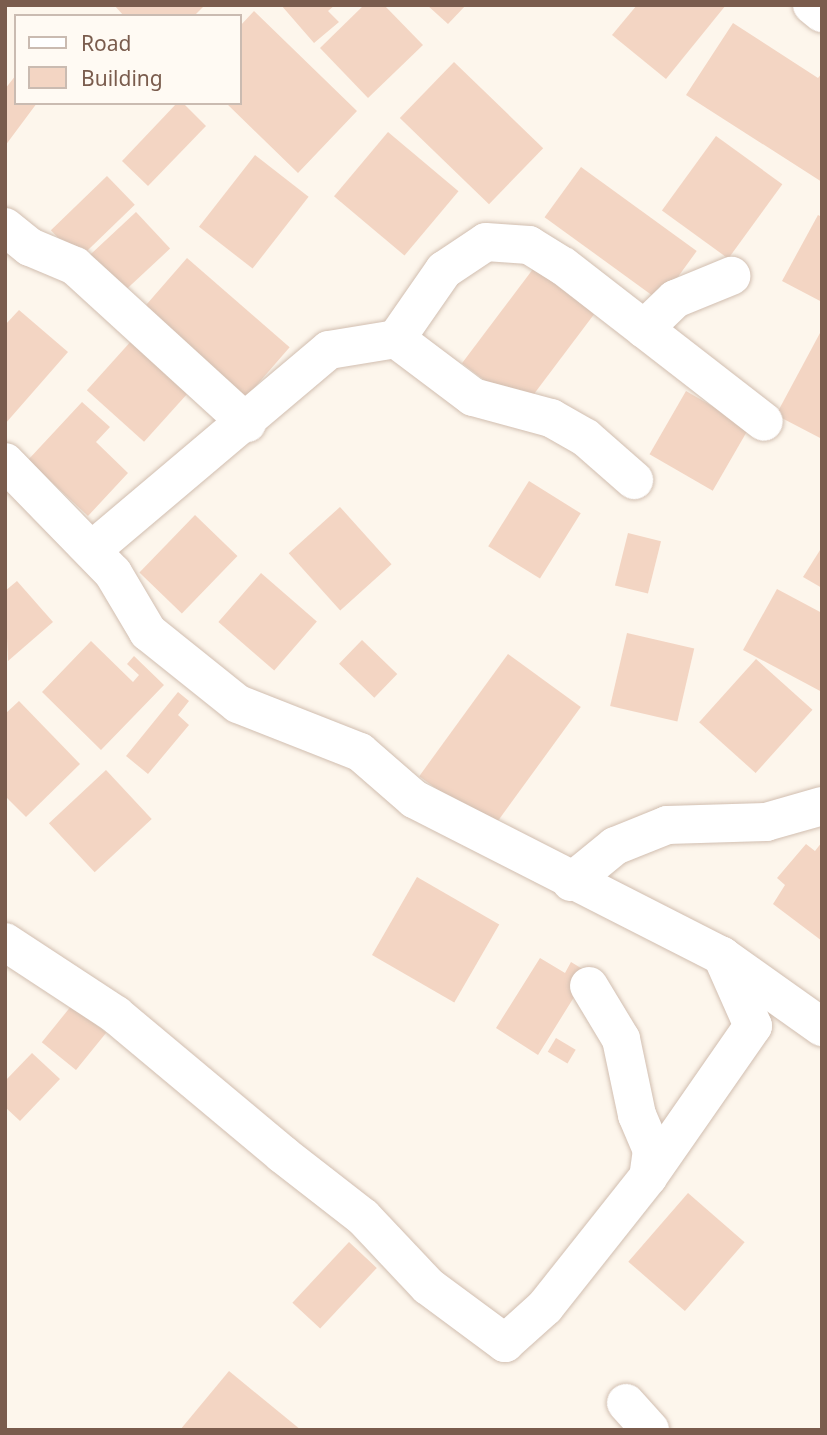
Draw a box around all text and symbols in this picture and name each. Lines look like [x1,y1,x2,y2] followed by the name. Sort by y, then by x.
[14,14,242,105] legend
[81,29,131,57] text: Road
[81,64,163,92] text: Building

